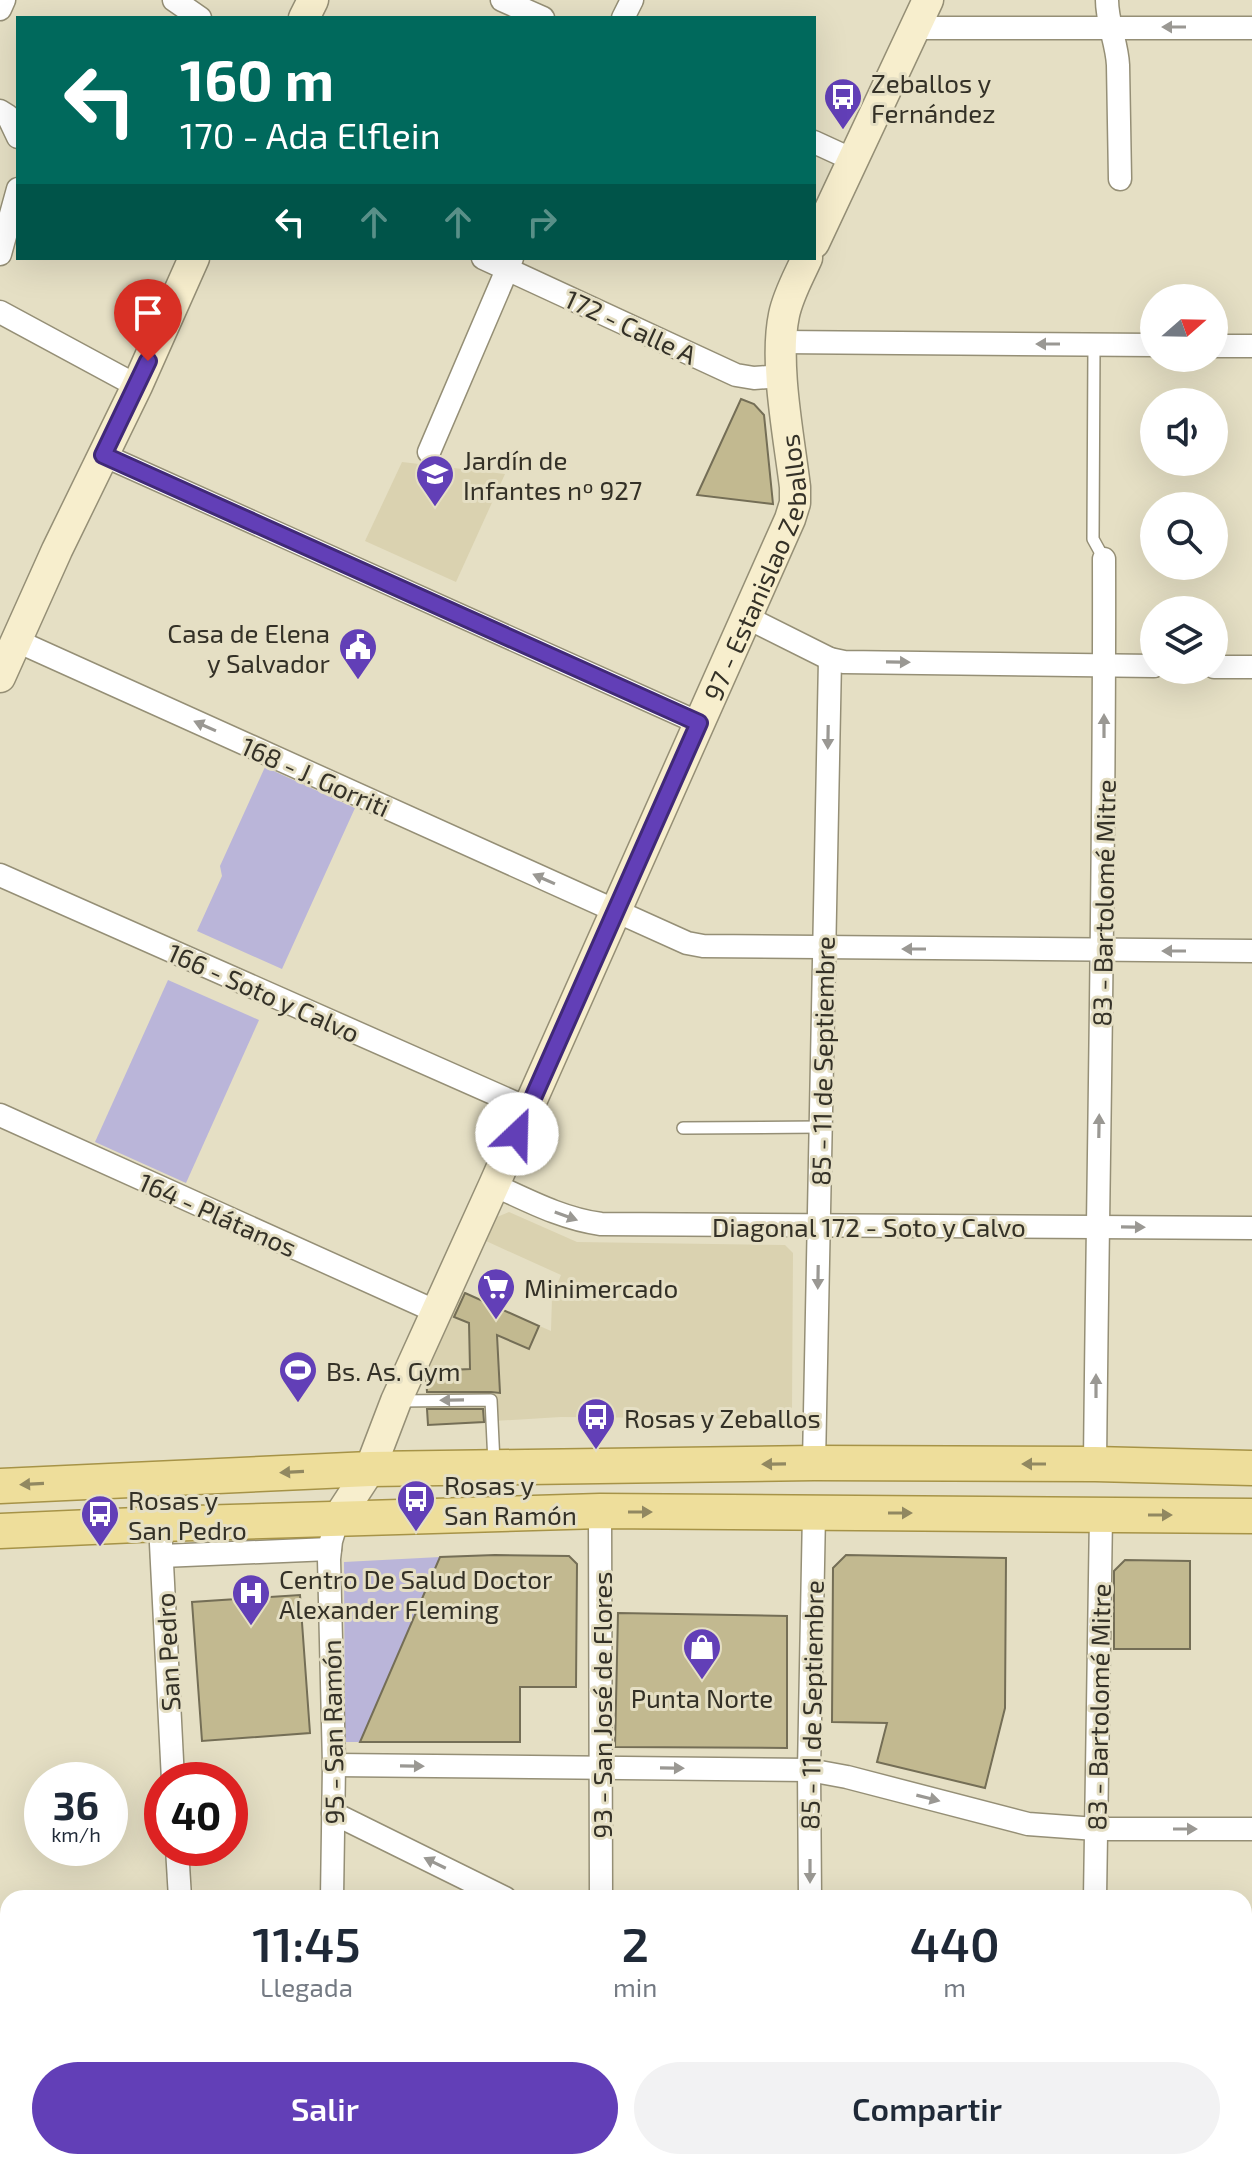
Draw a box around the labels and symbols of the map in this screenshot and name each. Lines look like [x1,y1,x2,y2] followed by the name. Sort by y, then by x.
[1161,21,1186,33] one-way arrow
[871,67,996,128] place label: Zeballos y Fernández
[822,76,864,131] bus stop icon: Zeballos y Fernández
[114,279,182,361] pin
[560,282,702,370] street label: 172 - Calle A
[1140,284,1228,372] north arrow
[1035,338,1060,350] one-way arrow
[696,432,811,705] street label: 97 - Estanislao Zeballos
[463,444,642,505] place label: Jardín de Infantes nº 927
[414,453,456,508] school or university icon: Jardín de Infantes nº 927
[167,617,330,678] place label: Casa de Elena y Salvador
[337,626,379,681] public building icon: Casa de Elena y Salvador
[886,656,911,669] one-way arrow
[1098,713,1110,738] one-way arrow
[193,719,217,733] one-way arrow
[822,725,834,750] one-way arrow
[237,729,395,823] street label: 168 - J. Gorriti
[1085,779,1121,1027] street label: 83 - Bartolomé Mitre
[532,873,556,886] one-way arrow
[164,936,364,1048] street label: 166 - Soto y Calvo
[804,936,840,1186] street label: 85 - 11 de Septiembre
[901,943,926,955] one-way arrow
[1161,945,1186,957] one-way arrow
[475,1092,559,1176] position arrow
[1093,1113,1106,1138] one-way arrow
[134,1165,302,1263] street label: 164 - Plátanos
[554,1210,578,1223] one-way arrow
[712,1211,1026,1242] street label: Diagonal 172 - Soto y Calvo
[1121,1221,1146,1233] one-way arrow
[812,1265,824,1290] one-way arrow
[475,1266,517,1321] supermarket icon: Minimercado
[524,1272,678,1303] place label: Minimercado
[277,1349,319,1404] sports icon: Bs. As. Gym
[326,1355,460,1386] place label: Bs. As. Gym
[1090,1373,1102,1398] one-way arrow
[439,1394,464,1407] one-way arrow
[575,1396,617,1451] bus stop icon: Rosas y Zeballos
[624,1402,821,1433] place label: Rosas y Zeballos
[761,1458,786,1470] one-way arrow
[1021,1458,1046,1470] one-way arrow
[279,1466,304,1479] one-way arrow
[444,1469,577,1530] place label: Rosas y San Ramón
[19,1478,44,1491] one-way arrow
[395,1478,437,1533] bus stop icon: Rosas y San Ramón
[128,1484,247,1545] place label: Rosas y San Pedro
[79,1493,121,1548] bus stop icon: Rosas y San Pedro
[628,1506,653,1518] one-way arrow
[888,1507,913,1519] one-way arrow
[1148,1509,1173,1522] one-way arrow
[279,1563,552,1624] place label: Centro De Salud Doctor Alexander Fleming
[230,1572,272,1627] hospital icon: Centro De Salud Doctor Alexander Fleming
[586,1572,617,1838] street label: 93 - San José de Flores
[793,1580,829,1830] street label: 85 - 11 de Septiembre
[1080,1583,1116,1831] street label: 83 - Bartolomé Mitre
[148,1592,186,1712] street label: San Pedro
[681,1626,723,1681] shop icon: Punta Norte
[315,1639,349,1825] street label: 95 - San Ramón
[631,1682,773,1713] place label: Punta Norte
[400,1760,425,1772] one-way arrow
[144,1762,248,1866] speed limit sign: 40
[660,1762,685,1775] one-way arrow
[916,1793,941,1805] one-way arrow
[1173,1823,1198,1835] one-way arrow
[423,1857,446,1870] one-way arrow
[804,1859,816,1884] one-way arrow

